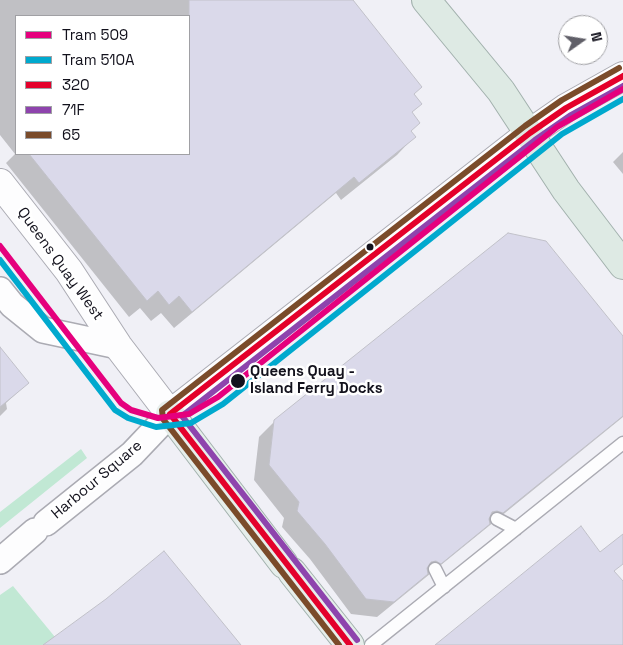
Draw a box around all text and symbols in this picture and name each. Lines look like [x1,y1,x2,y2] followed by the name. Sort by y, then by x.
[15,15,190,155] legend
[558,15,608,65] north arrow
[62,25,128,44] text: Tram 509
[587,30,606,43] text: N
[62,50,135,69] text: Tram 510A
[62,75,90,94] text: 320
[62,100,85,119] text: 71F
[62,125,80,144] text: 65
[13,204,107,324] street label: Queens Quay West
[365,242,375,252] unlabelled marker
[250,363,383,398] place label: Queens Quay - Island Ferry Docks
[229,372,247,390] marker: Queens Quay - Island Ferry Docks
[48,437,146,523] street label: Harbour Square

